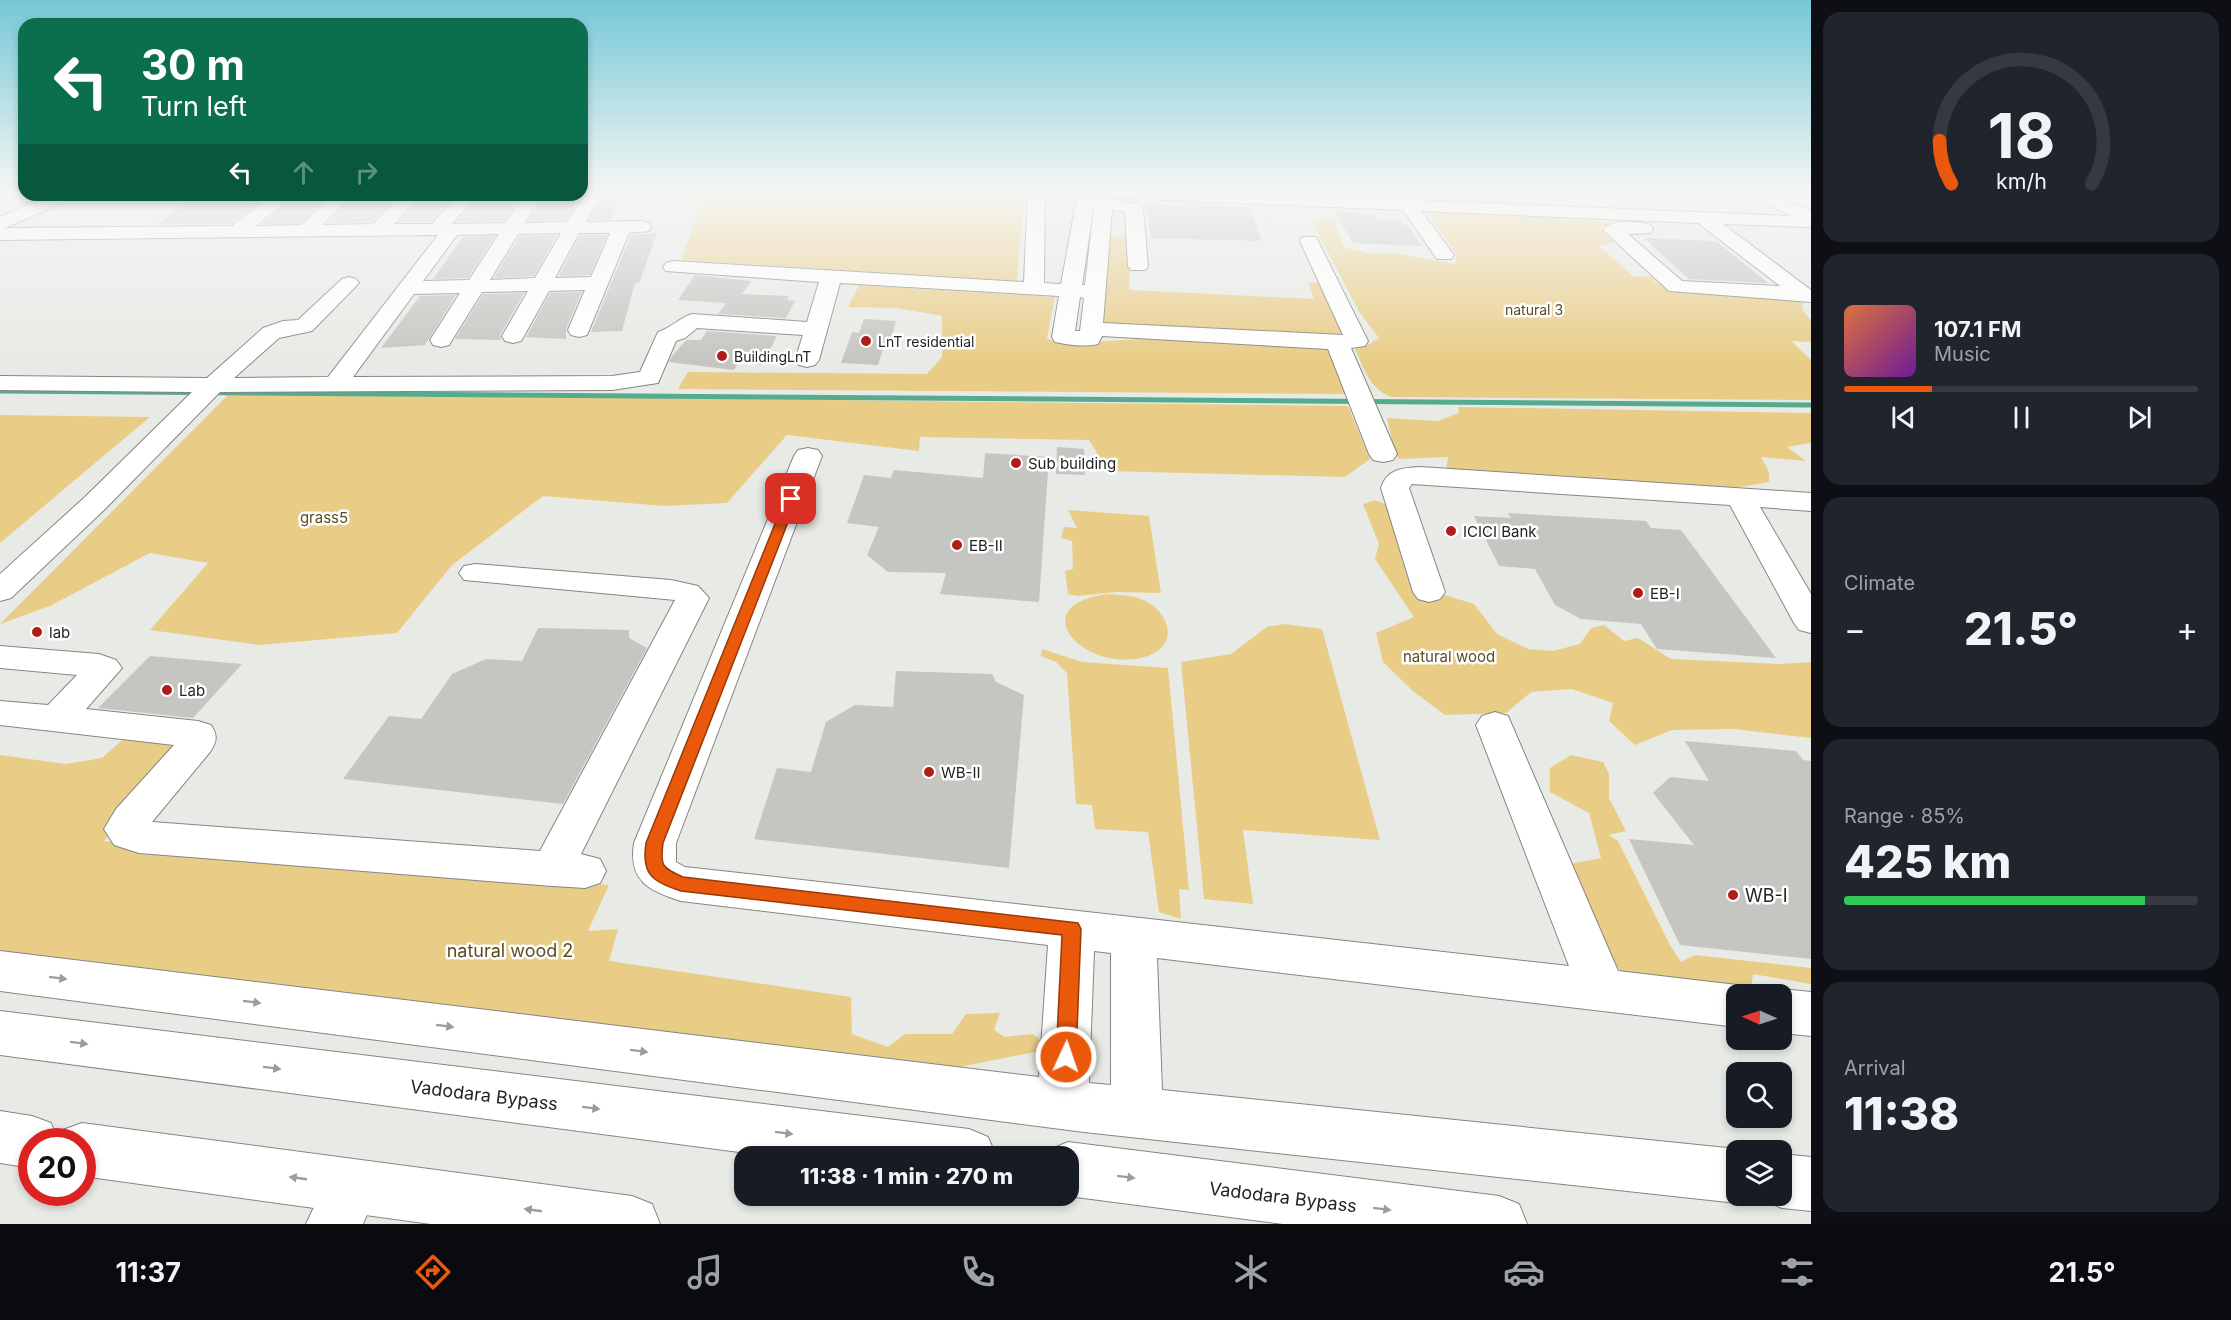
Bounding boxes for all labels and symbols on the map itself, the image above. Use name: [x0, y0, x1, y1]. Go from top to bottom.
park label: natural 3: [1505, 301, 1563, 318]
place label: LnT residential: [878, 333, 974, 350]
marker: LnT residential: [859, 334, 873, 348]
place label: BuildingLnT: [734, 348, 811, 365]
marker: BuildingLnT: [715, 349, 729, 363]
place label: Sub building: [1028, 454, 1116, 473]
marker: Sub building: [1009, 456, 1023, 470]
pin: [765, 473, 816, 524]
park label: grass5: [300, 508, 348, 527]
place label: ICICI Bank: [1463, 522, 1537, 541]
marker: ICICI Bank: [1444, 524, 1458, 538]
place label: EB-II: [969, 536, 1003, 555]
marker: EB-II: [950, 538, 964, 552]
place label: EB-I: [1650, 584, 1680, 603]
marker: EB-I: [1631, 586, 1645, 600]
place label: lab: [49, 623, 70, 642]
marker: lab: [30, 625, 44, 639]
park label: natural wood: [1403, 647, 1495, 666]
place label: Lab: [179, 681, 205, 700]
marker: Lab: [160, 683, 174, 697]
place label: WB-II: [941, 763, 981, 782]
marker: WB-II: [922, 765, 936, 779]
place label: WB-I: [1745, 885, 1788, 906]
marker: WB-I: [1726, 888, 1740, 902]
park label: natural wood 2: [447, 940, 573, 961]
one-way arrow: [49, 973, 68, 983]
north arrow: [1726, 984, 1792, 1050]
one-way arrow: [242, 998, 261, 1007]
one-way arrow: [436, 1022, 455, 1031]
position arrow: [1034, 1025, 1098, 1089]
one-way arrow: [69, 1039, 88, 1048]
one-way arrow: [629, 1046, 648, 1055]
one-way arrow: [263, 1063, 282, 1073]
street label: Vadodara Bypass: [409, 1076, 559, 1114]
one-way arrow: [581, 1104, 600, 1113]
speed limit sign: 20: [18, 1128, 96, 1206]
one-way arrow: [775, 1128, 794, 1138]
one-way arrow: [1117, 1172, 1136, 1181]
one-way arrow: [288, 1174, 307, 1183]
street label: Vadodara Bypass: [1208, 1178, 1358, 1216]
one-way arrow: [1373, 1204, 1392, 1214]
one-way arrow: [523, 1206, 542, 1215]

